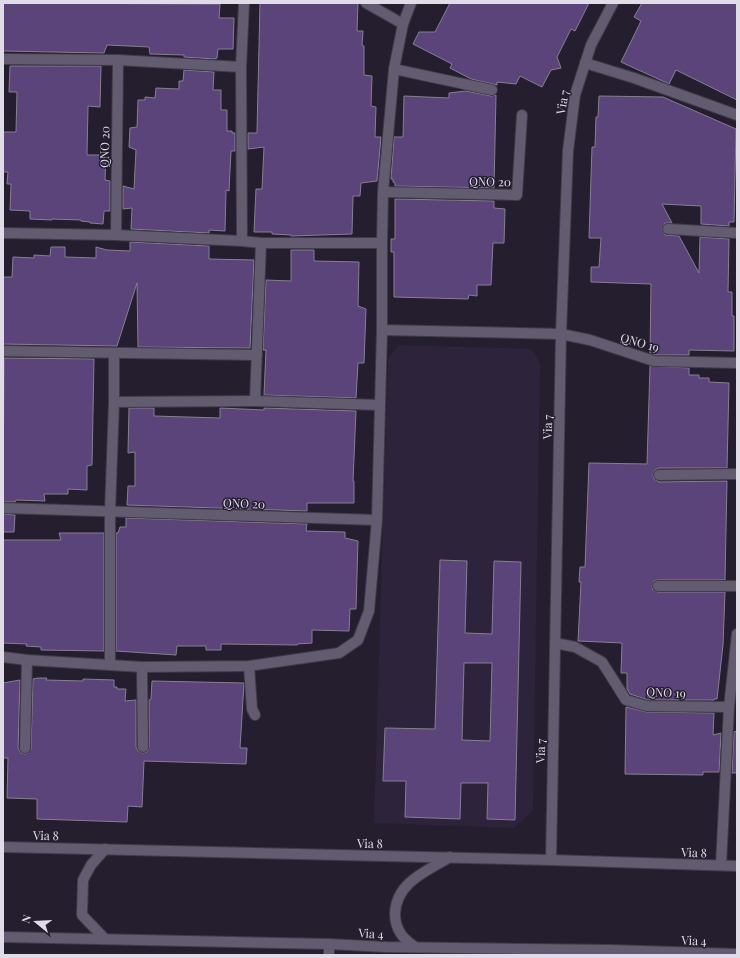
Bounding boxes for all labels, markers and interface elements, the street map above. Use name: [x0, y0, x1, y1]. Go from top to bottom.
street label: Via 7: [552, 88, 572, 116]
street label: QNO 20: [96, 126, 112, 168]
street label: QNO 20: [469, 173, 511, 189]
street label: QNO 19: [619, 329, 661, 355]
street label: Via 7: [539, 415, 555, 440]
street label: QNO 20: [223, 494, 265, 512]
street label: QNO 19: [646, 683, 686, 701]
street label: Via 7: [532, 739, 548, 764]
street label: Via 8: [32, 827, 59, 843]
street label: Via 8: [356, 835, 383, 851]
street label: Via 8: [680, 844, 707, 860]
north arrow: [16, 902, 56, 942]
text: N: [18, 913, 34, 925]
street label: Via 4: [357, 924, 384, 942]
street label: Via 4: [680, 932, 707, 948]

